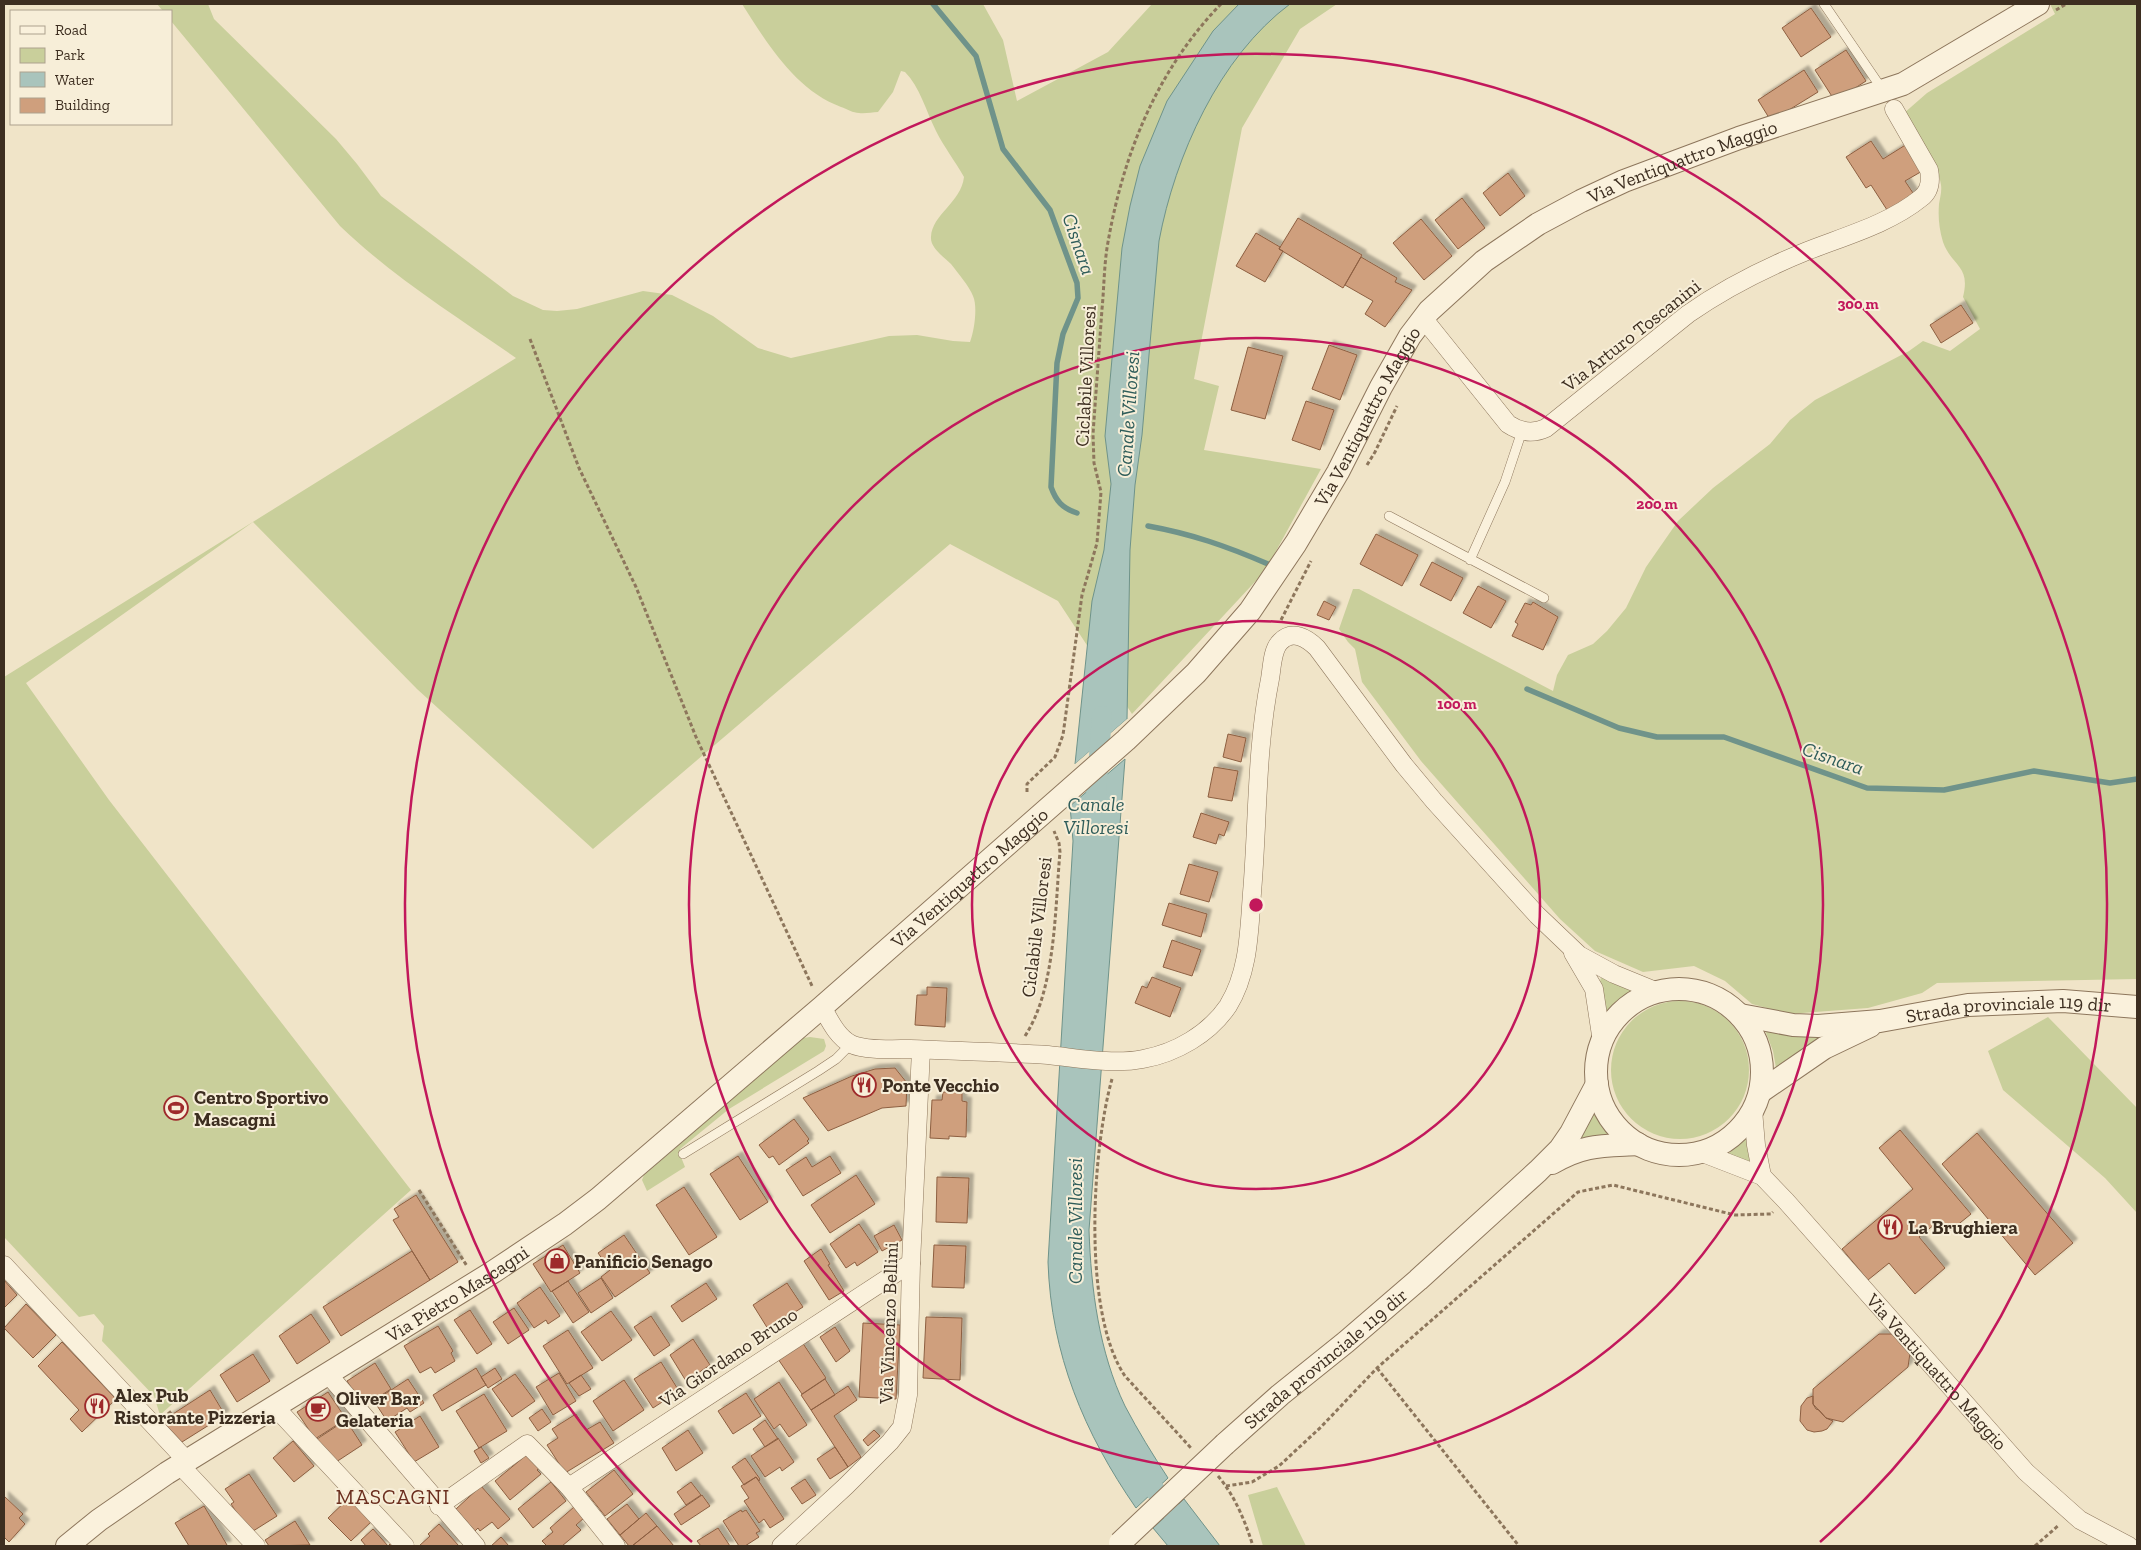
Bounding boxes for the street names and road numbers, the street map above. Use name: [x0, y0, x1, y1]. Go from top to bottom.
street label: Via Ventiquattro Maggio: [1583, 115, 1780, 209]
street label: Via Arturo Toscanini: [1557, 274, 1705, 397]
street label: Ciclabile Villoresi: [1070, 305, 1101, 447]
street label: Via Ventiquattro Maggio: [1309, 322, 1425, 512]
street label: Via Ventiquattro Maggio: [886, 803, 1053, 954]
street label: Ciclabile Villoresi: [1016, 855, 1057, 999]
street label: Strada provinciale 119 dir: [1904, 990, 2112, 1028]
street label: Via Pietro Mascagni: [381, 1241, 533, 1348]
street label: Via Vincenzo Bellini: [874, 1242, 903, 1405]
street label: Strada provinciale 119 dir: [1239, 1283, 1412, 1434]
street label: Via Ventiquattro Maggio: [1861, 1288, 2012, 1455]
street label: Via Giordano Bruno: [654, 1302, 802, 1413]

